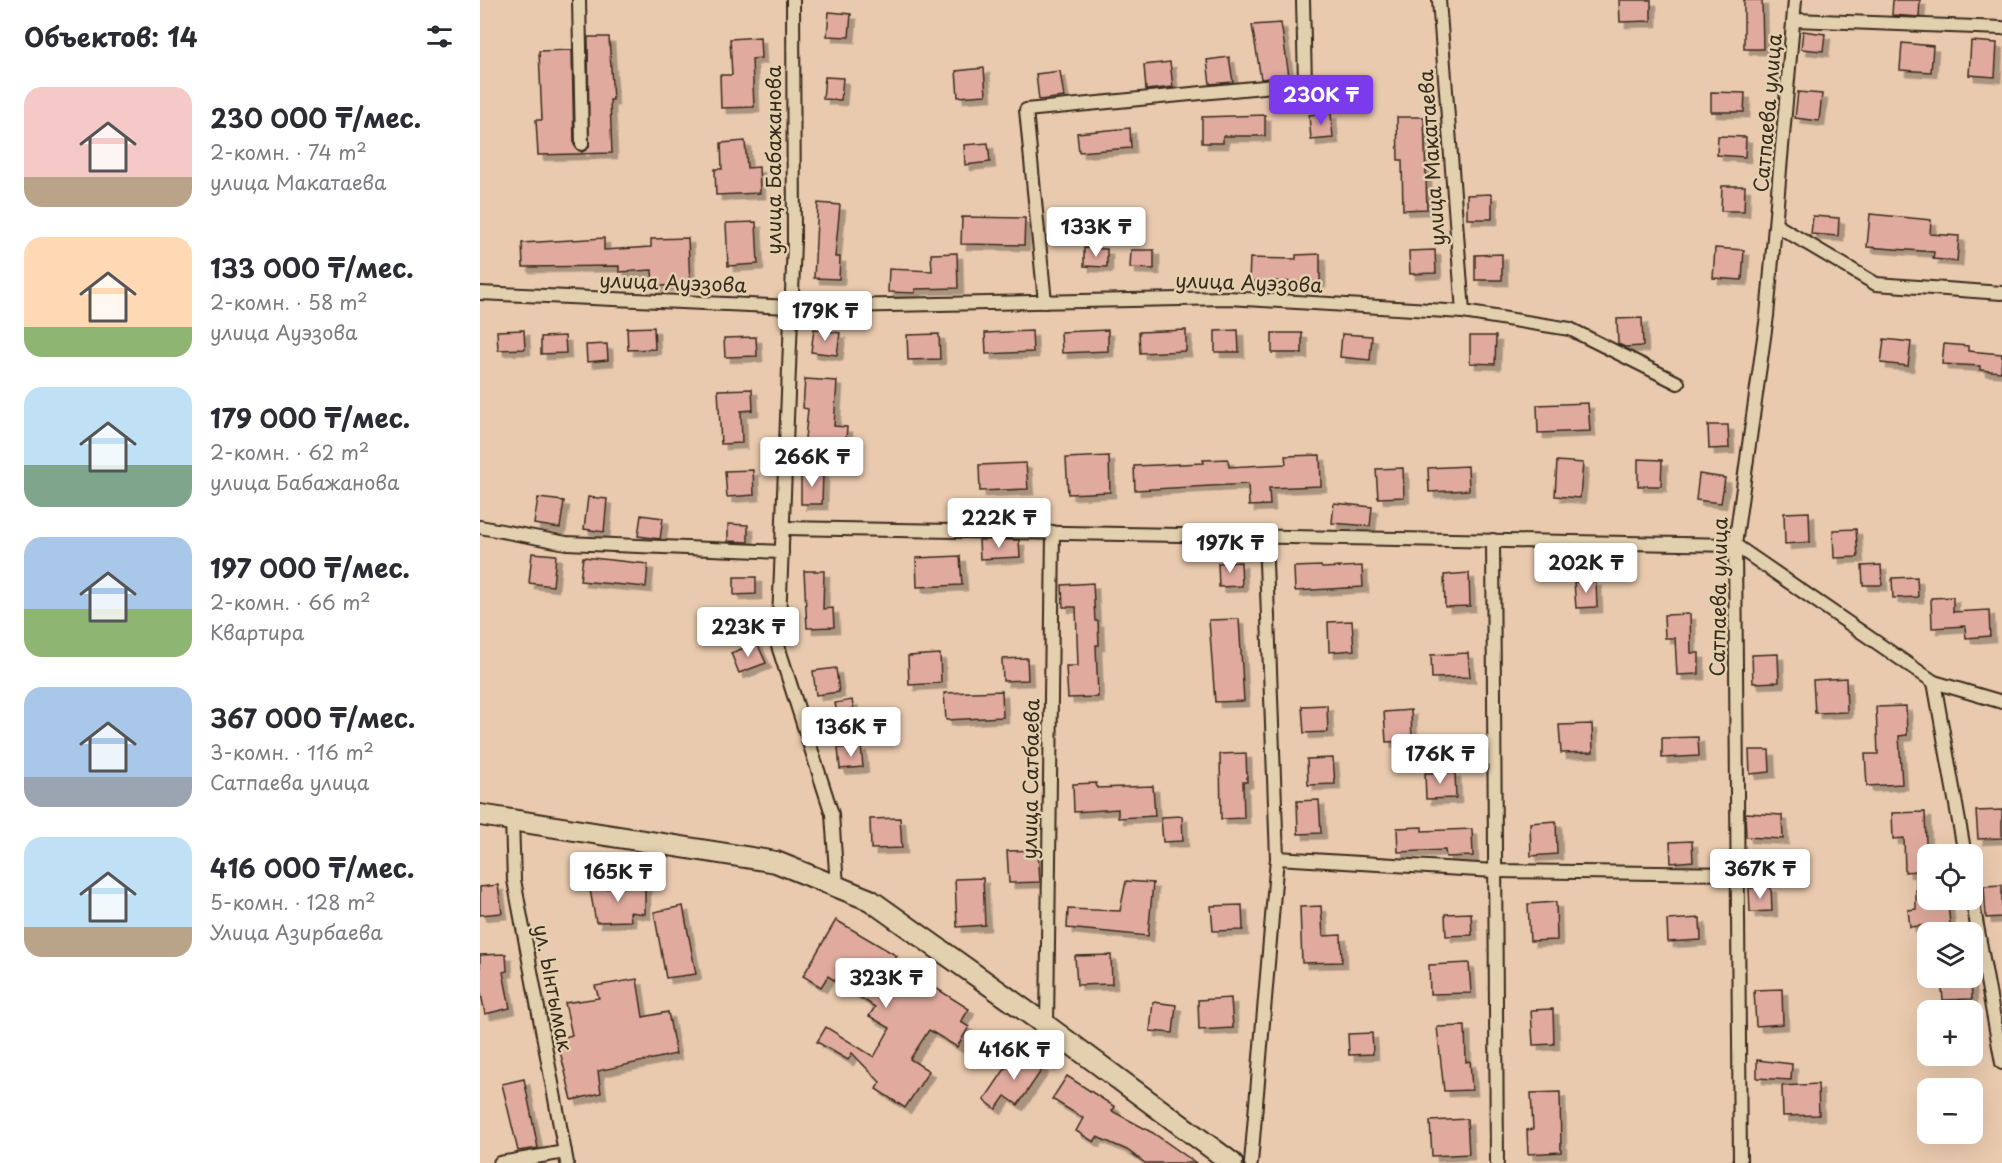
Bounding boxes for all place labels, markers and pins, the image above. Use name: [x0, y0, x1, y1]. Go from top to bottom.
pin: 230K ₸: [1272, 75, 1370, 126]
pin: 133K ₸: [1047, 207, 1145, 258]
pin: 179K ₸: [776, 291, 874, 342]
pin: 266K ₸: [763, 437, 861, 488]
pin: 222K ₸: [950, 498, 1048, 549]
pin: 197K ₸: [1181, 523, 1279, 574]
pin: 202K ₸: [1537, 543, 1635, 594]
pin: 223K ₸: [699, 607, 797, 658]
pin: 136K ₸: [802, 707, 900, 758]
pin: 176K ₸: [1391, 734, 1489, 785]
pin: 367K ₸: [1711, 849, 1809, 900]
pin: 165K ₸: [569, 852, 667, 903]
pin: 323K ₸: [837, 958, 935, 1009]
pin: 416K ₸: [965, 1030, 1063, 1081]

